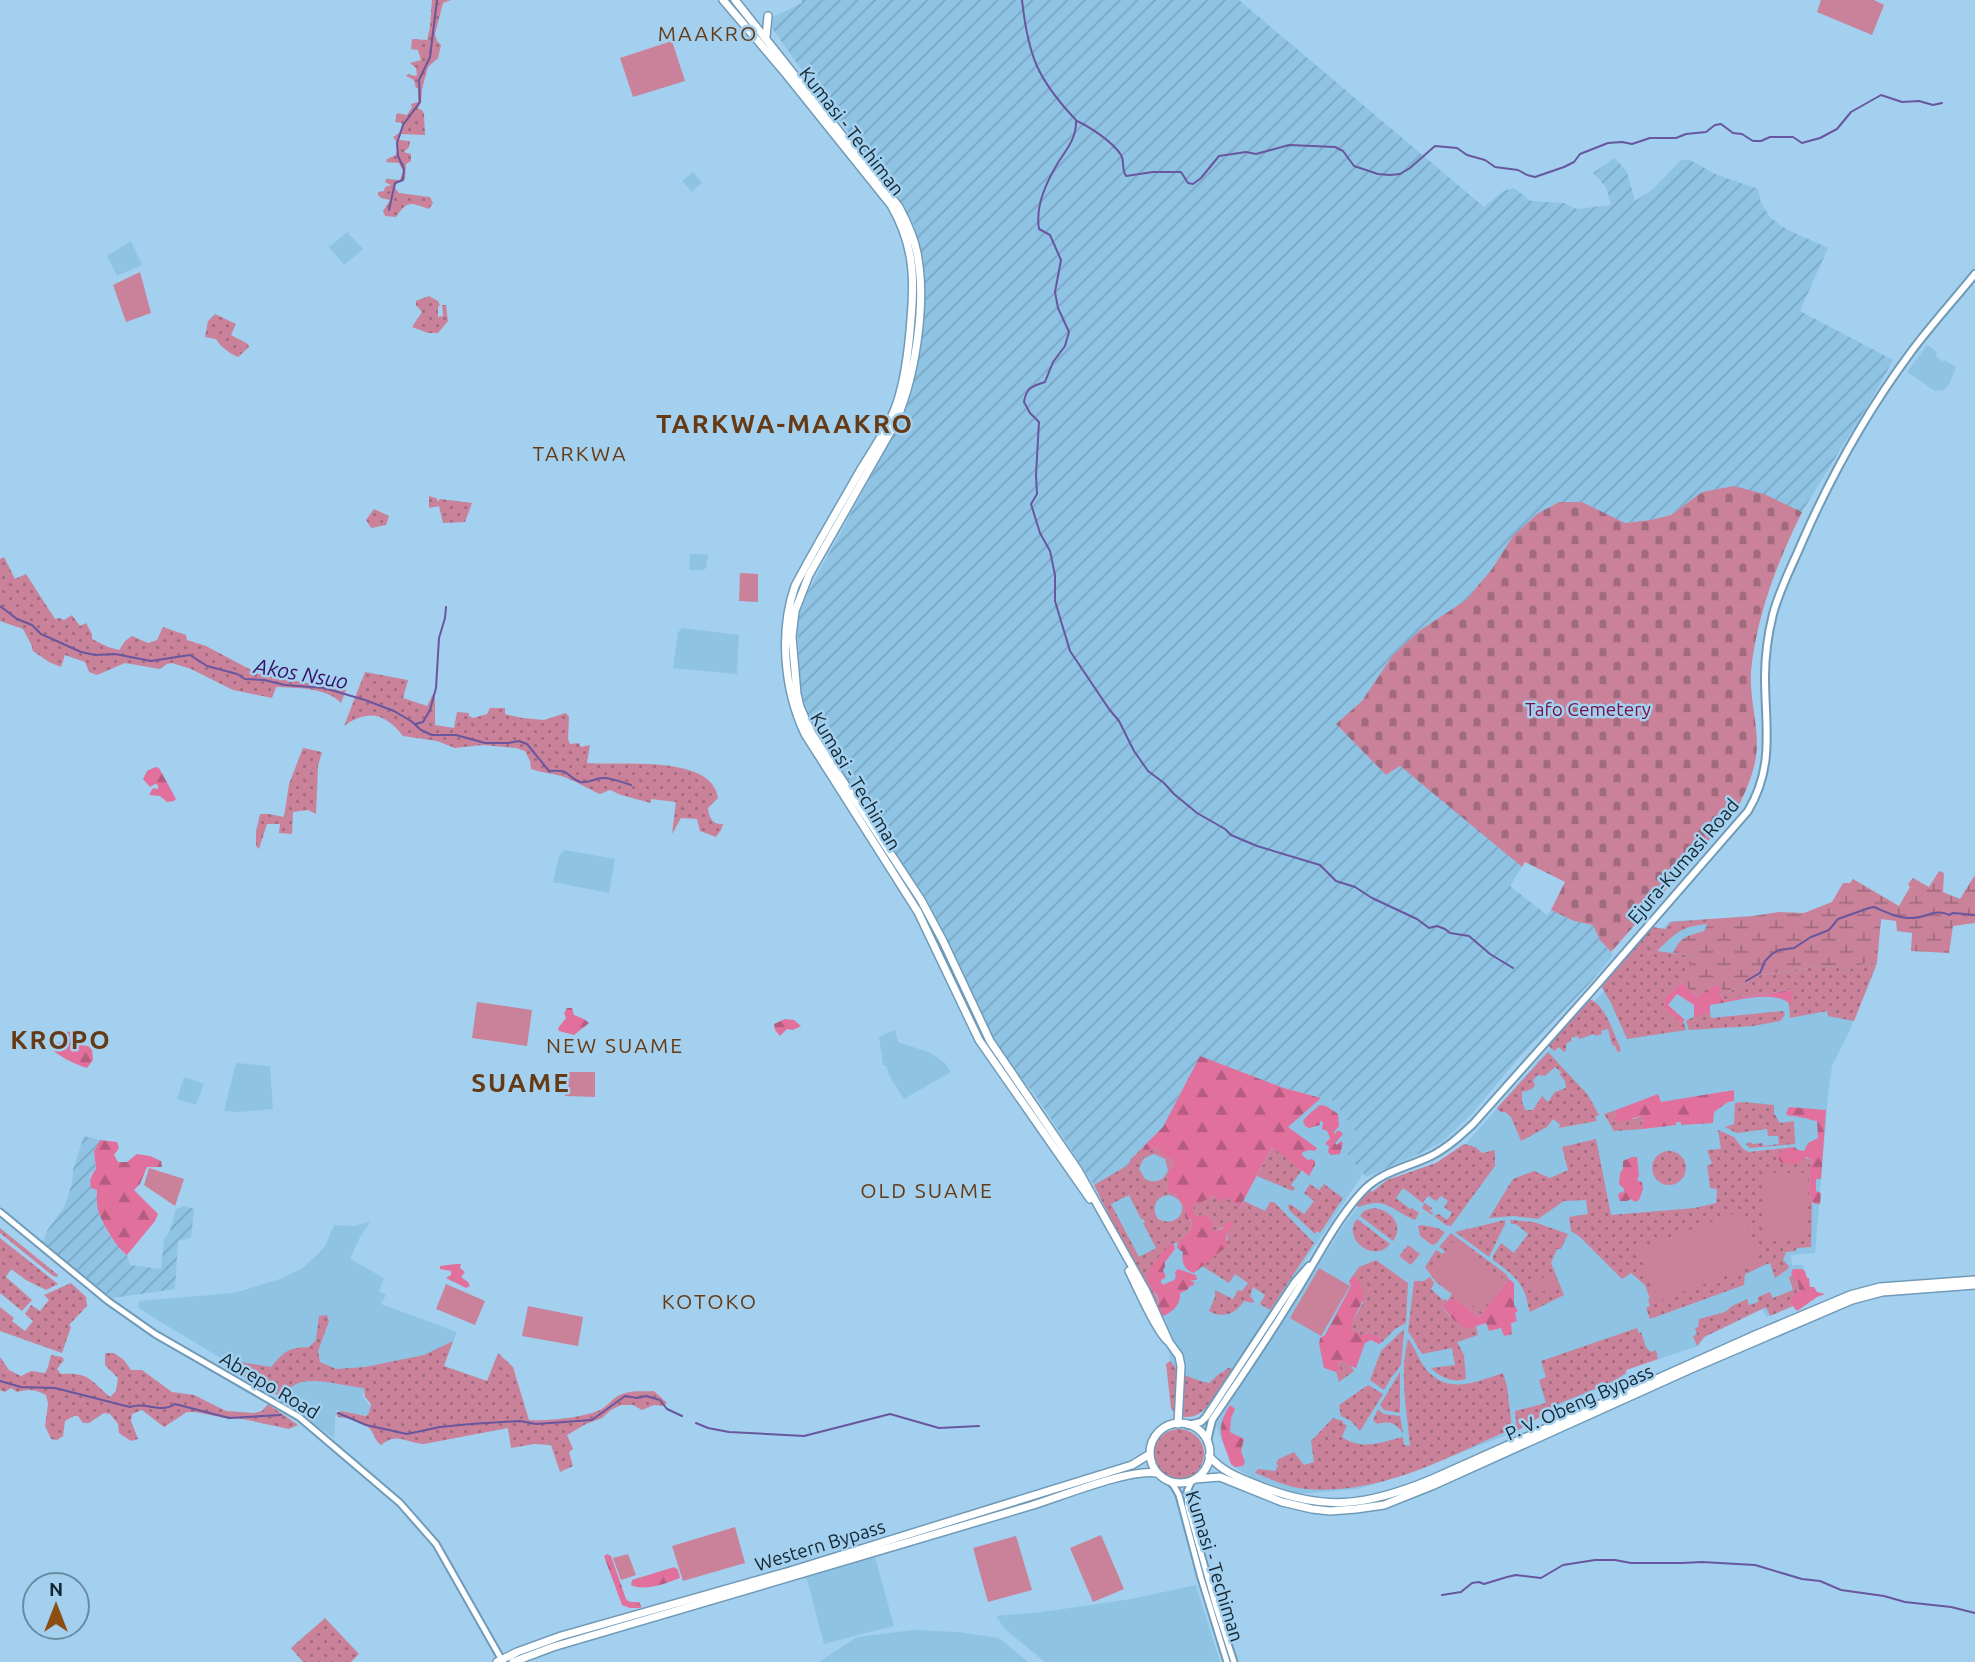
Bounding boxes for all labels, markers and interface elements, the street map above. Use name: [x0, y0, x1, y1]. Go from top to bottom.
district label: MAAKRO: [658, 21, 758, 45]
street label: Kumasi - Techiman: [795, 62, 909, 200]
district label: TARKWA-MAAKRO: [656, 409, 914, 438]
district label: TARKWA: [532, 441, 628, 465]
water label: Akos Nsuo: [251, 653, 350, 693]
park label: Tafo Cemetery: [1525, 698, 1651, 720]
street label: Kumasi - Techiman: [806, 708, 906, 854]
street label: Ejura-Kumasi Road: [1623, 794, 1743, 928]
district label: KROPO: [10, 1025, 112, 1054]
district label: NEW SUAME: [546, 1033, 684, 1057]
district label: SUAME: [471, 1068, 571, 1097]
district label: OLD SUAME: [860, 1178, 994, 1202]
district label: KOTOKO: [662, 1289, 758, 1313]
street label: Abrepo Road: [217, 1347, 323, 1423]
street label: P. V. Obeng Bypass: [1502, 1359, 1656, 1445]
street label: Kumasi - Techiman: [1182, 1488, 1248, 1644]
street label: Western Bypass: [752, 1515, 888, 1575]
north arrow: [21, 1571, 91, 1641]
text: N: [49, 1578, 63, 1600]

